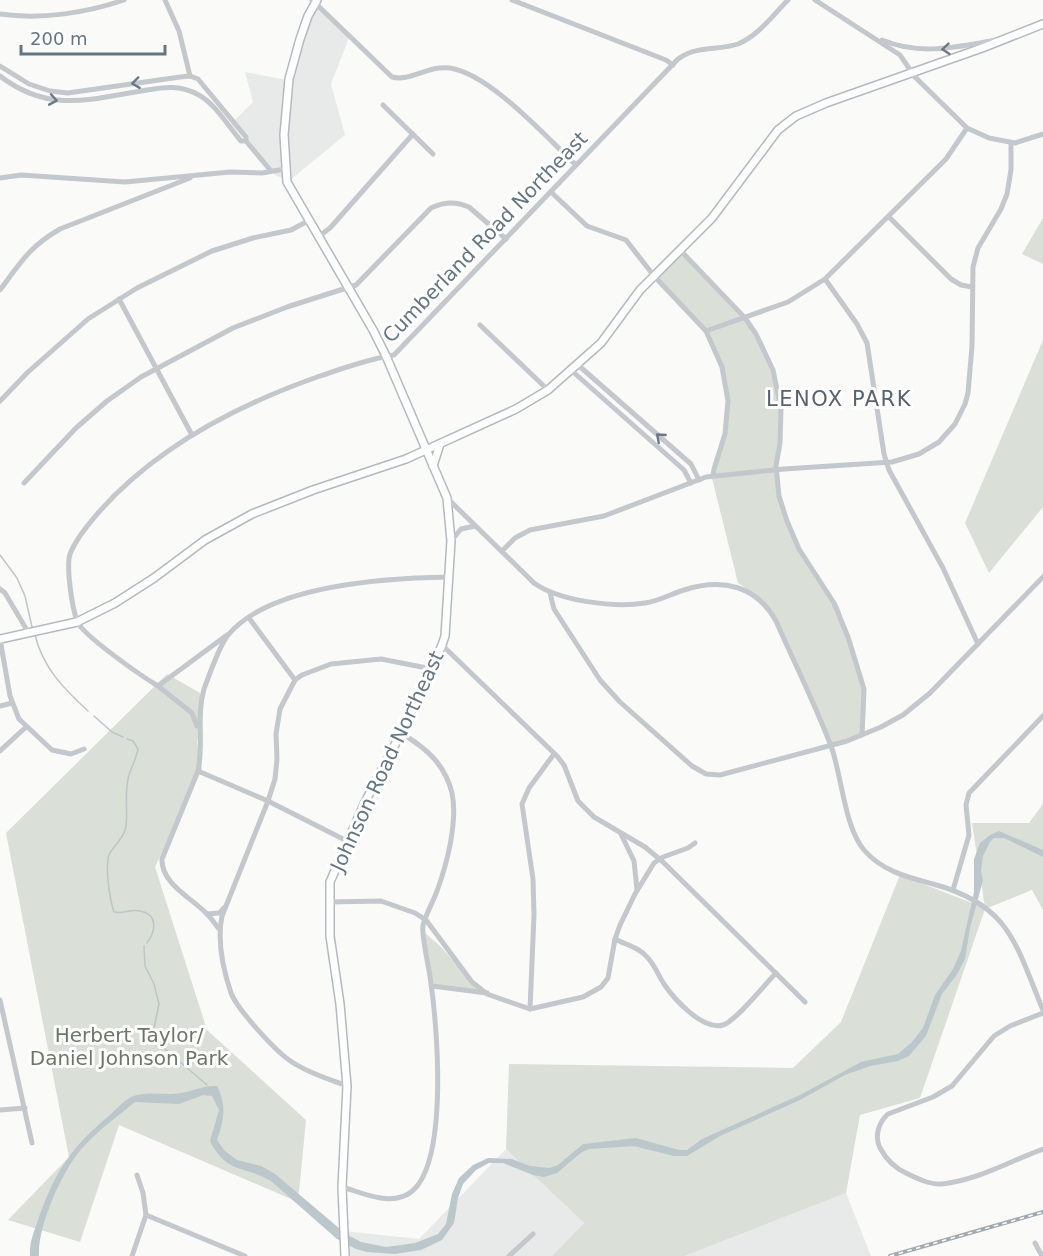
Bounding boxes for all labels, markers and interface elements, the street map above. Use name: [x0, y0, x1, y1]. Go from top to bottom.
scale bar: [21, 18, 165, 56]
text: 200 m: [30, 28, 88, 49]
one-way arrow: [942, 42, 951, 55]
one-way arrow: [132, 76, 141, 89]
one-way arrow: [48, 93, 57, 105]
street label: Cumberland Road Northeast: [378, 126, 592, 348]
district label: LENOX PARK: [766, 387, 912, 411]
one-way arrow: [656, 433, 667, 444]
street label: Johnson Road Northeast: [324, 647, 449, 877]
park label: Herbert Taylor/ Daniel Johnson Park: [30, 1023, 229, 1070]

